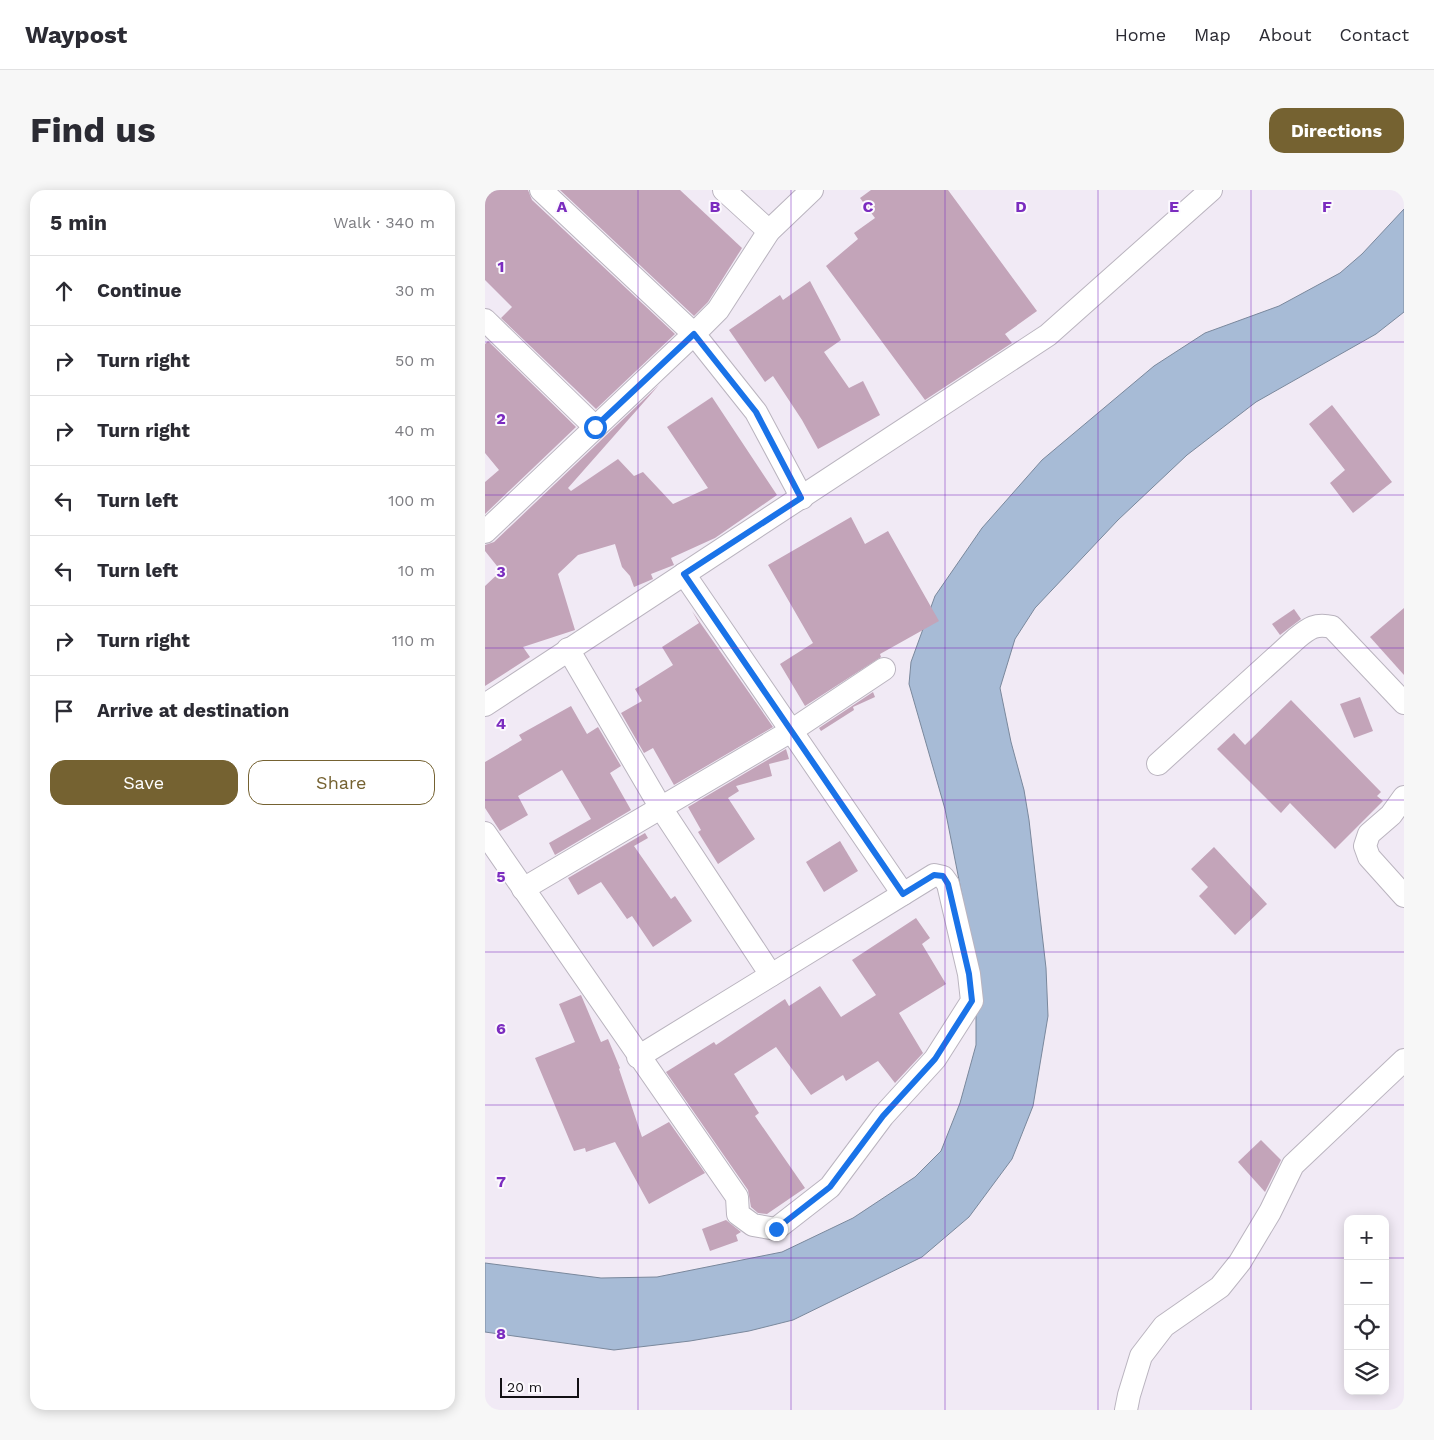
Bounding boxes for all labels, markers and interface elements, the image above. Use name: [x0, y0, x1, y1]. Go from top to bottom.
text: Waypost: [25, 21, 127, 49]
text: Home: [1115, 24, 1166, 45]
text: Map: [1194, 24, 1231, 45]
text: About: [1259, 24, 1311, 45]
text: Contact: [1339, 24, 1409, 45]
button: Directions: [1269, 108, 1404, 153]
text: Find us: [30, 109, 156, 151]
text: A: [557, 197, 568, 216]
text: B: [710, 197, 721, 216]
text: C: [863, 197, 874, 216]
text: D: [1015, 197, 1027, 216]
text: E: [1169, 197, 1179, 216]
text: F: [1322, 197, 1332, 216]
text: 5 min: [50, 210, 107, 235]
text: Walk · 340 m: [333, 213, 435, 232]
text: 1: [498, 257, 504, 276]
icon: ahead: [50, 277, 78, 305]
text: Continue: [97, 279, 181, 302]
text: 30 m: [395, 281, 435, 300]
icon: right: [50, 347, 78, 375]
text: Turn right: [97, 349, 190, 372]
text: 50 m: [395, 351, 435, 370]
text: 2: [496, 409, 506, 428]
route start: [584, 416, 607, 439]
icon: right: [50, 417, 78, 445]
text: Turn right: [97, 419, 190, 442]
text: 40 m: [395, 421, 435, 440]
icon: left: [50, 487, 78, 515]
text: Turn left: [97, 489, 178, 512]
text: 100 m: [388, 491, 435, 510]
icon: left: [50, 557, 78, 585]
text: Turn left: [97, 559, 178, 582]
text: 10 m: [398, 561, 435, 580]
text: 3: [496, 562, 506, 581]
icon: right: [50, 627, 78, 655]
text: Turn right: [97, 629, 190, 652]
text: 110 m: [392, 631, 435, 650]
icon: arrive: [50, 697, 78, 725]
text: Arrive at destination: [97, 699, 289, 722]
text: 4: [496, 714, 506, 733]
button: Save: [50, 760, 238, 805]
button: Share: [248, 760, 435, 805]
text: 5: [496, 867, 506, 886]
text: 6: [496, 1019, 506, 1038]
text: 7: [496, 1172, 506, 1191]
map controls: [1344, 1215, 1389, 1395]
button: +: [1344, 1215, 1389, 1260]
route end: [765, 1218, 788, 1241]
button: −: [1344, 1260, 1389, 1305]
button: locate: [1344, 1305, 1389, 1350]
text: 8: [496, 1324, 506, 1343]
button: layers: [1344, 1350, 1389, 1395]
scale bar: [500, 1375, 579, 1398]
text: 20 m: [507, 1379, 542, 1395]

